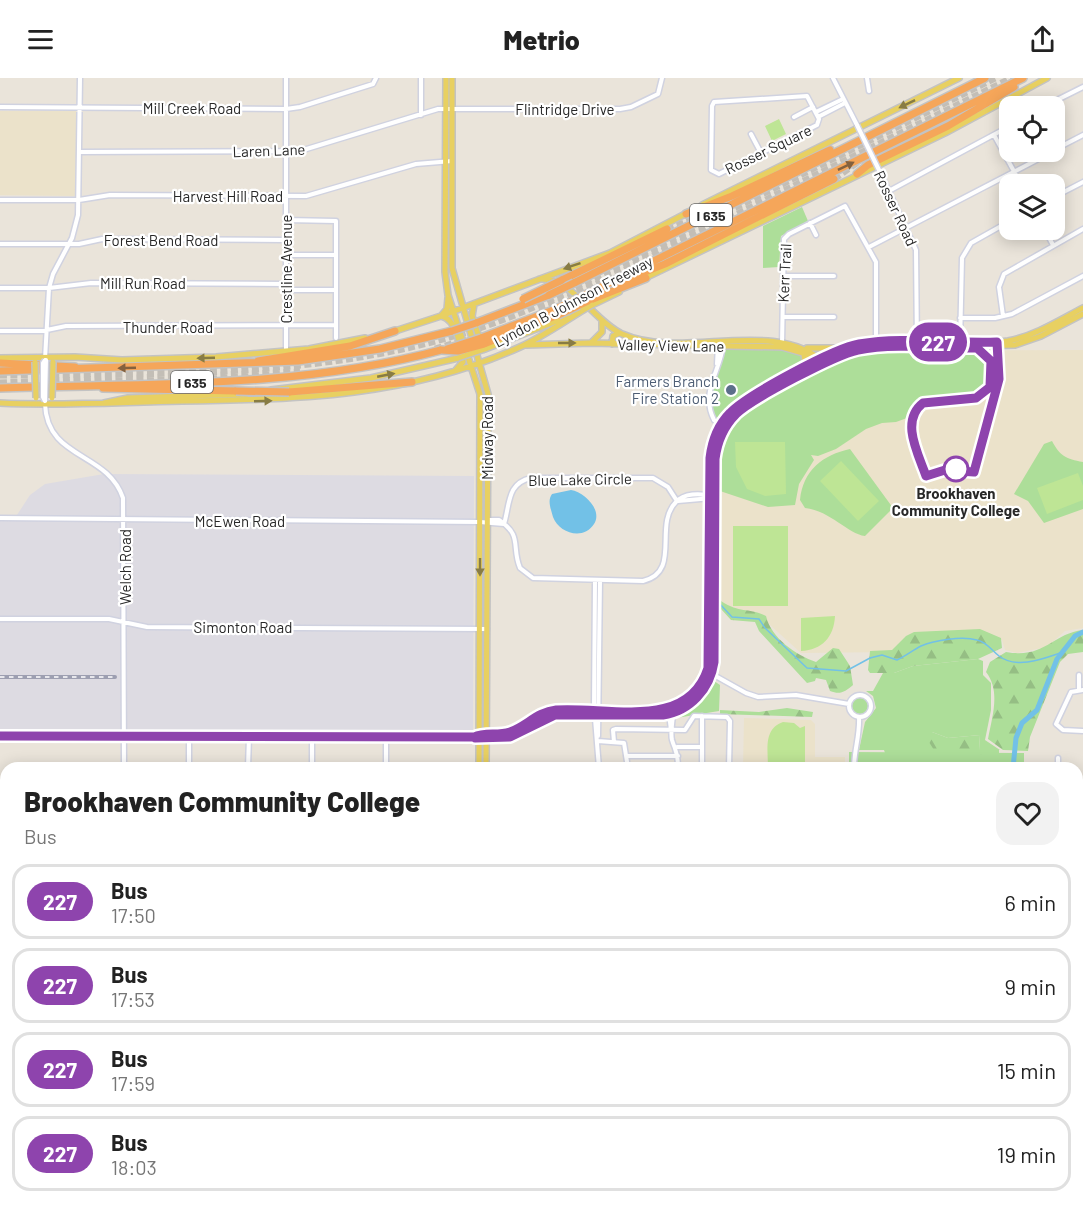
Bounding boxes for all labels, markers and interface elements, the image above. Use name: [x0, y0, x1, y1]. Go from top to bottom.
icon: menu: [24, 23, 57, 56]
text: Metrio: [503, 23, 580, 55]
icon: share: [1026, 23, 1059, 56]
map controls: [999, 96, 1065, 240]
button: locate: [999, 96, 1065, 162]
street label: Mill Creek Road: [143, 99, 241, 117]
one-way arrow: [898, 99, 915, 109]
street label: Flintridge Drive: [515, 100, 615, 118]
street label: Rosser Square: [722, 120, 814, 178]
street label: Laren Lane: [232, 140, 306, 160]
one-way arrow: [837, 161, 855, 171]
street label: Rosser Road: [871, 167, 921, 249]
button: layers: [999, 174, 1065, 240]
street label: Harvest Hill Road: [173, 187, 283, 205]
road number: I 635: [690, 204, 732, 226]
street label: Crestline Avenue: [277, 215, 295, 323]
street label: Forest Bend Road: [104, 231, 218, 249]
street label: Kerr Trail: [773, 243, 795, 303]
street label: Lyndon B Johnson Freeway: [491, 251, 656, 351]
one-way arrow: [563, 261, 581, 271]
street label: Mill Run Road: [100, 274, 186, 292]
street label: Thunder Road: [123, 318, 213, 336]
line badge: 227: [904, 322, 972, 362]
text: 227: [921, 330, 955, 355]
street label: Valley View Lane: [617, 335, 725, 355]
one-way arrow: [558, 338, 577, 348]
one-way arrow: [197, 353, 216, 362]
one-way arrow: [117, 364, 136, 373]
one-way arrow: [377, 370, 396, 379]
road number: I 635: [171, 371, 213, 393]
place label: Farmers Branch Fire Station 2: [616, 372, 719, 407]
marker: Farmers Branch Fire Station 2: [724, 383, 738, 397]
one-way arrow: [253, 396, 272, 405]
street label: Midway Road: [478, 396, 496, 480]
marker: Brookhaven Community College: [943, 456, 969, 482]
street label: Blue Lake Circle: [528, 469, 632, 489]
place label: Brookhaven Community College: [892, 484, 1020, 519]
street label: McEwen Road: [195, 512, 285, 530]
street label: Welch Road: [116, 529, 134, 605]
one-way arrow: [475, 558, 485, 577]
street label: Simonton Road: [194, 618, 292, 636]
button: heart: [996, 782, 1059, 845]
text: Brookhaven Community College: [24, 784, 420, 818]
text: Bus: [24, 824, 57, 848]
text: Bus: [111, 877, 148, 903]
text: 227: [43, 889, 77, 914]
text: 6 min: [1005, 889, 1056, 915]
text: 17:50: [111, 903, 156, 927]
text: Bus: [111, 961, 148, 987]
text: 227: [43, 973, 77, 998]
text: 9 min: [1004, 973, 1056, 999]
text: 17:53: [111, 987, 155, 1011]
text: Bus: [111, 1045, 148, 1071]
text: 227: [43, 1057, 77, 1082]
text: 15 min: [997, 1057, 1056, 1083]
text: 17:59: [111, 1071, 155, 1095]
text: Bus: [111, 1129, 148, 1155]
text: 227: [43, 1141, 77, 1166]
text: 19 min: [997, 1141, 1056, 1167]
text: 18:03: [111, 1155, 157, 1179]

